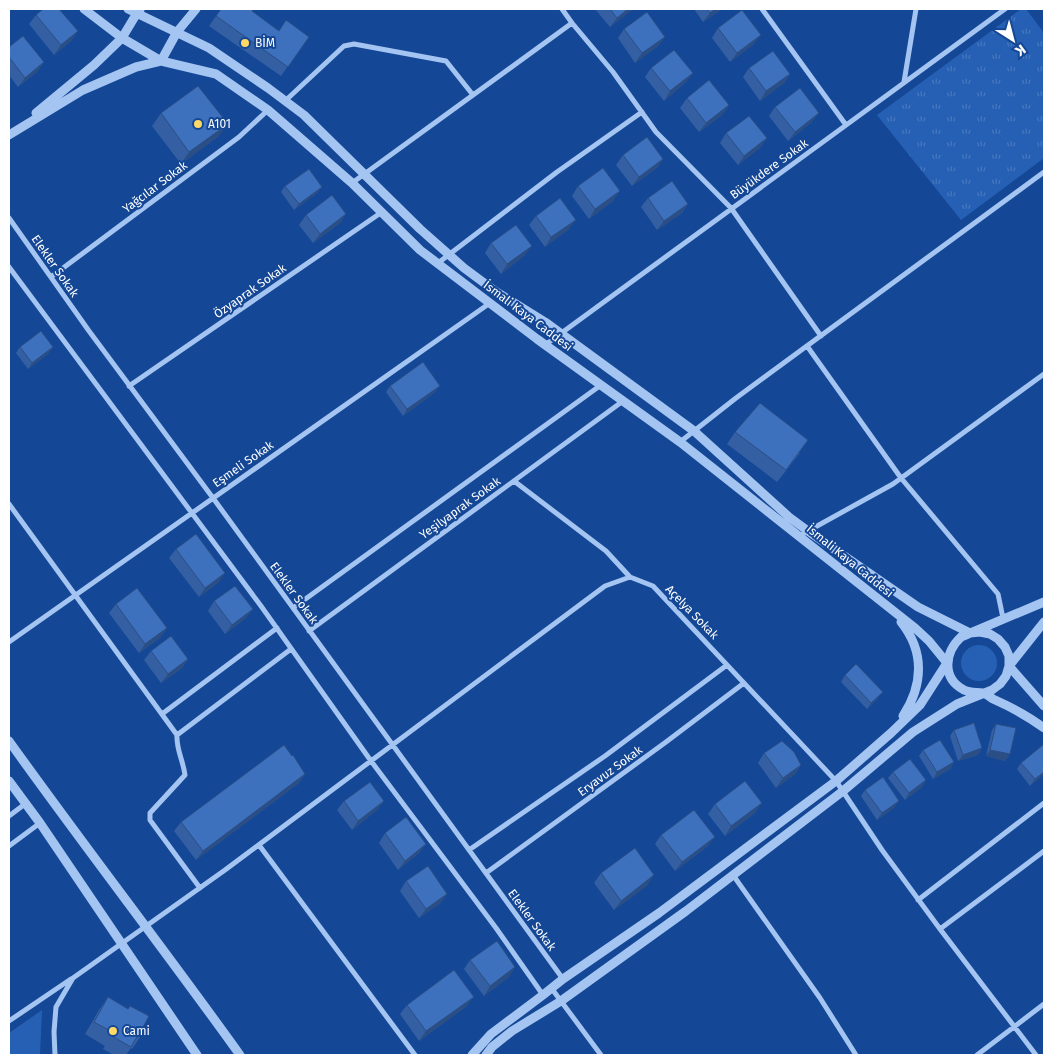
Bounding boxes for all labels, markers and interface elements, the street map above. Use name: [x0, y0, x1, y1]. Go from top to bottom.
north arrow: [988, 15, 1038, 65]
place label: BİM: [255, 35, 275, 50]
marker: BİM: [239, 37, 251, 49]
text: K: [1011, 41, 1029, 60]
place label: A101: [208, 117, 231, 131]
marker: A101: [192, 118, 204, 130]
street label: Büyükdere Sokak: [727, 135, 811, 202]
street label: Yağcılar Sokak: [120, 158, 191, 216]
street label: Elekler Sokak: [28, 232, 82, 300]
street label: Özyaprak Sokak: [210, 259, 290, 321]
street label: İsmali Kaya Caddesi: [481, 277, 576, 354]
street label: Eşmeli Sokak: [210, 437, 277, 490]
street label: Yeşilyaprak Sokak: [417, 473, 504, 542]
street label: İsmali Kaya Caddesi: [804, 521, 897, 600]
street label: Elekler Sokak: [267, 560, 321, 627]
street label: Açelya Sokak: [663, 582, 722, 643]
street label: Eryavuz Sokak: [575, 742, 646, 799]
street label: Elekler Sokak: [505, 887, 559, 954]
place label: Cami: [123, 1024, 150, 1038]
marker: Cami: [107, 1025, 119, 1037]

